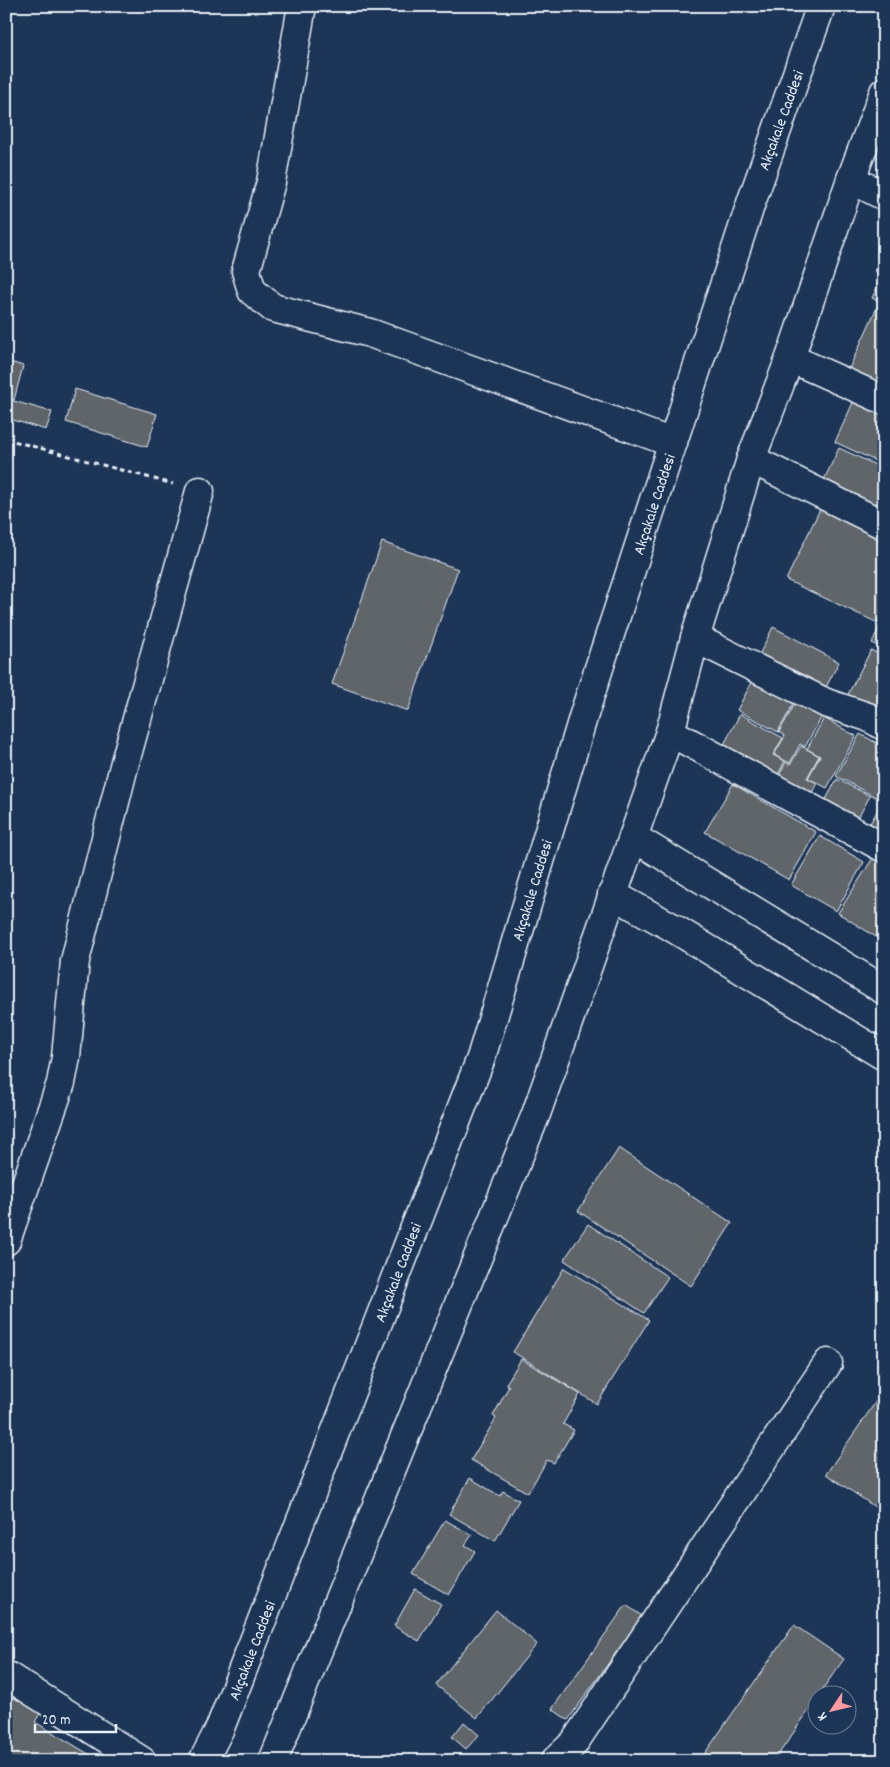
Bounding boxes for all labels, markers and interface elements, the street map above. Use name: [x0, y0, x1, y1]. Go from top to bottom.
street label: Akçakale Caddesi: [754, 68, 811, 174]
street label: Akçakale Caddesi: [628, 451, 683, 558]
street label: Akçakale Caddesi: [507, 837, 560, 944]
street label: Akçakale Caddesi: [370, 1220, 429, 1326]
street label: Akçakale Caddesi: [224, 1598, 283, 1704]
north arrow: [808, 1684, 858, 1734]
scale bar: [35, 1702, 116, 1734]
text: K: [813, 1707, 833, 1725]
text: 20 m: [42, 1710, 70, 1732]

